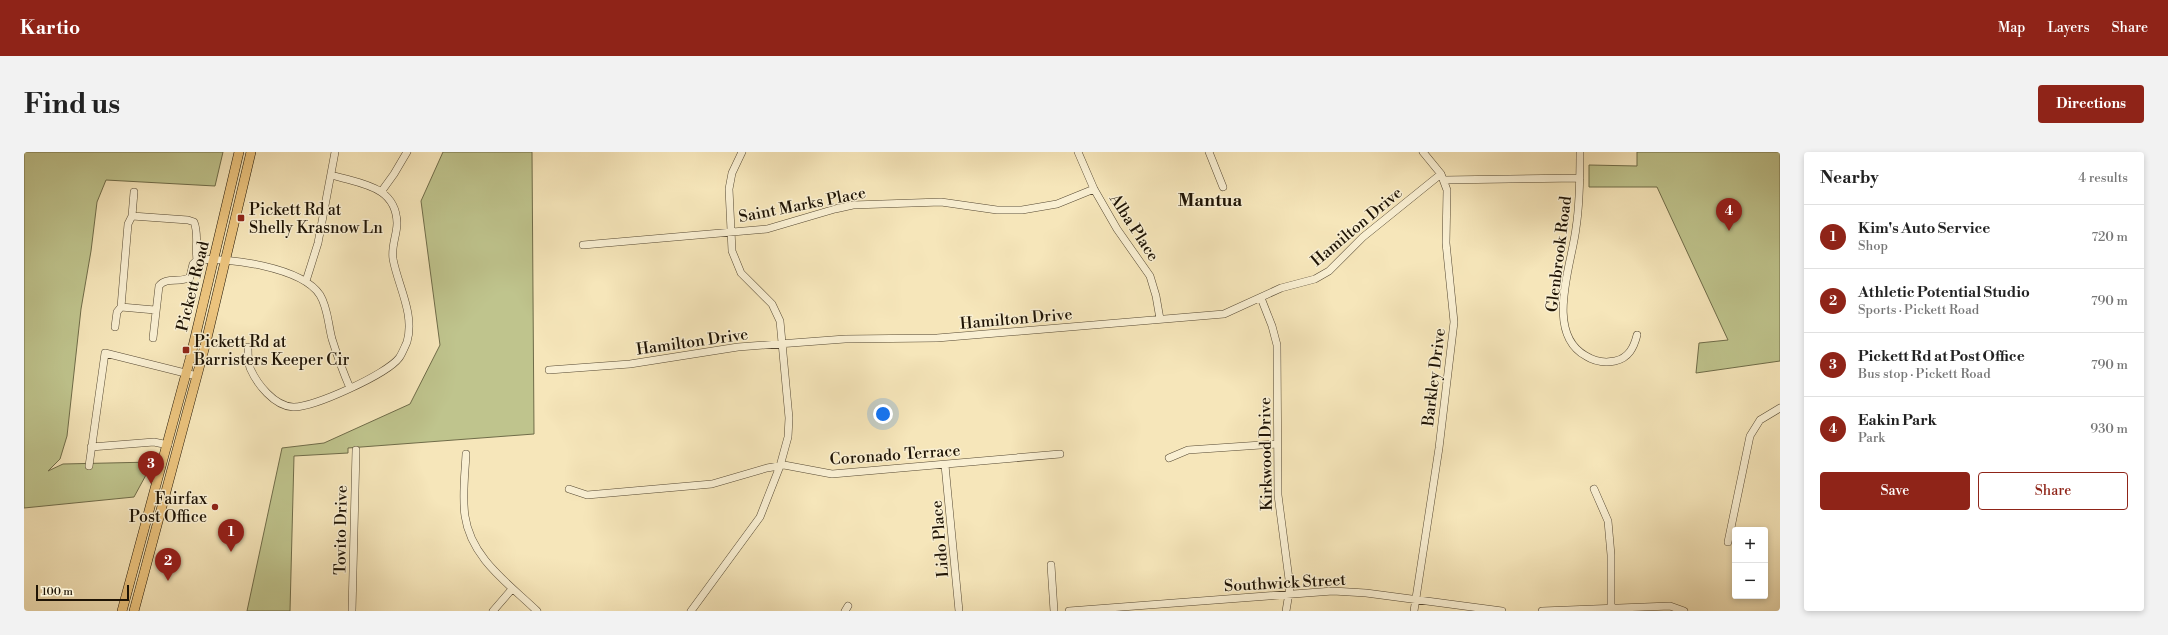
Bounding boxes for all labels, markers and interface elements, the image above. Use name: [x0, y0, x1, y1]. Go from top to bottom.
text: Kartio: [20, 16, 80, 40]
text: Map: [1998, 19, 2025, 37]
text: Layers: [2047, 19, 2090, 37]
text: Share: [2112, 19, 2148, 37]
button: Directions: [2038, 85, 2144, 123]
text: Find us: [24, 87, 120, 122]
text: Nearby: [1820, 167, 1879, 189]
text: 4 results: [2078, 170, 2128, 186]
street label: Saint Marks Place: [737, 183, 868, 227]
street label: Hamilton Drive: [1307, 183, 1406, 271]
street label: Alba Place: [1104, 189, 1163, 265]
district label: Mantua: [1178, 189, 1243, 212]
street label: Glenbrook Road: [1542, 195, 1576, 313]
pin: 4: [1716, 198, 1742, 231]
place label: Pickett Rd at Shelly Krasnow Ln: [249, 200, 383, 238]
marker: Pickett Rd at Shelly Krasnow Ln: [236, 213, 246, 223]
text: Kim's Auto Service: [1858, 219, 1990, 238]
text: 1: [1830, 229, 1836, 245]
text: 720 m: [2092, 229, 2128, 245]
text: Shop: [1858, 238, 1888, 254]
street label: Pickett Road: [172, 239, 214, 333]
text: Athletic Potential Studio: [1858, 283, 2030, 302]
text: 2: [1829, 293, 1837, 309]
text: 790 m: [2091, 293, 2128, 309]
text: Sports · Pickett Road: [1858, 302, 1979, 318]
street label: Hamilton Drive: [959, 304, 1073, 334]
street label: Hamilton Drive: [635, 324, 749, 360]
street label: Barkley Drive: [1418, 327, 1450, 428]
place label: Pickett Rd at Barristers Keeper Cir: [193, 332, 350, 370]
marker: Pickett Rd at Barristers Keeper Cir: [181, 345, 191, 355]
text: Pickett Rd at Post Office: [1858, 347, 2025, 366]
text: 3: [1829, 357, 1837, 373]
text: 790 m: [2091, 357, 2128, 373]
text: Bus stop · Pickett Road: [1858, 366, 1991, 382]
street label: Kirkwood Drive: [1255, 397, 1277, 511]
your location: [873, 404, 893, 424]
text: Eakin Park: [1858, 411, 1937, 430]
text: 4: [1829, 421, 1837, 437]
text: 930 m: [2090, 421, 2128, 437]
text: Park: [1858, 430, 1885, 446]
street label: Coronado Terrace: [829, 440, 961, 470]
pin: 3: [138, 451, 164, 484]
button: Save: [1820, 472, 1970, 510]
button: Share: [1978, 472, 2128, 510]
street label: Tovito Drive: [330, 485, 352, 575]
place label: Fairfax Post Office: [129, 489, 208, 527]
street label: Lido Place: [927, 500, 953, 578]
marker: Fairfax Post Office: [210, 502, 220, 512]
pin: 1: [218, 519, 244, 552]
map controls: [1732, 527, 1768, 599]
button: +: [1732, 527, 1768, 563]
pin: 2: [155, 548, 181, 581]
button: −: [1732, 563, 1768, 599]
street label: Southwick Street: [1224, 570, 1347, 596]
scale bar: [36, 583, 129, 602]
text: 100 m: [42, 585, 73, 599]

